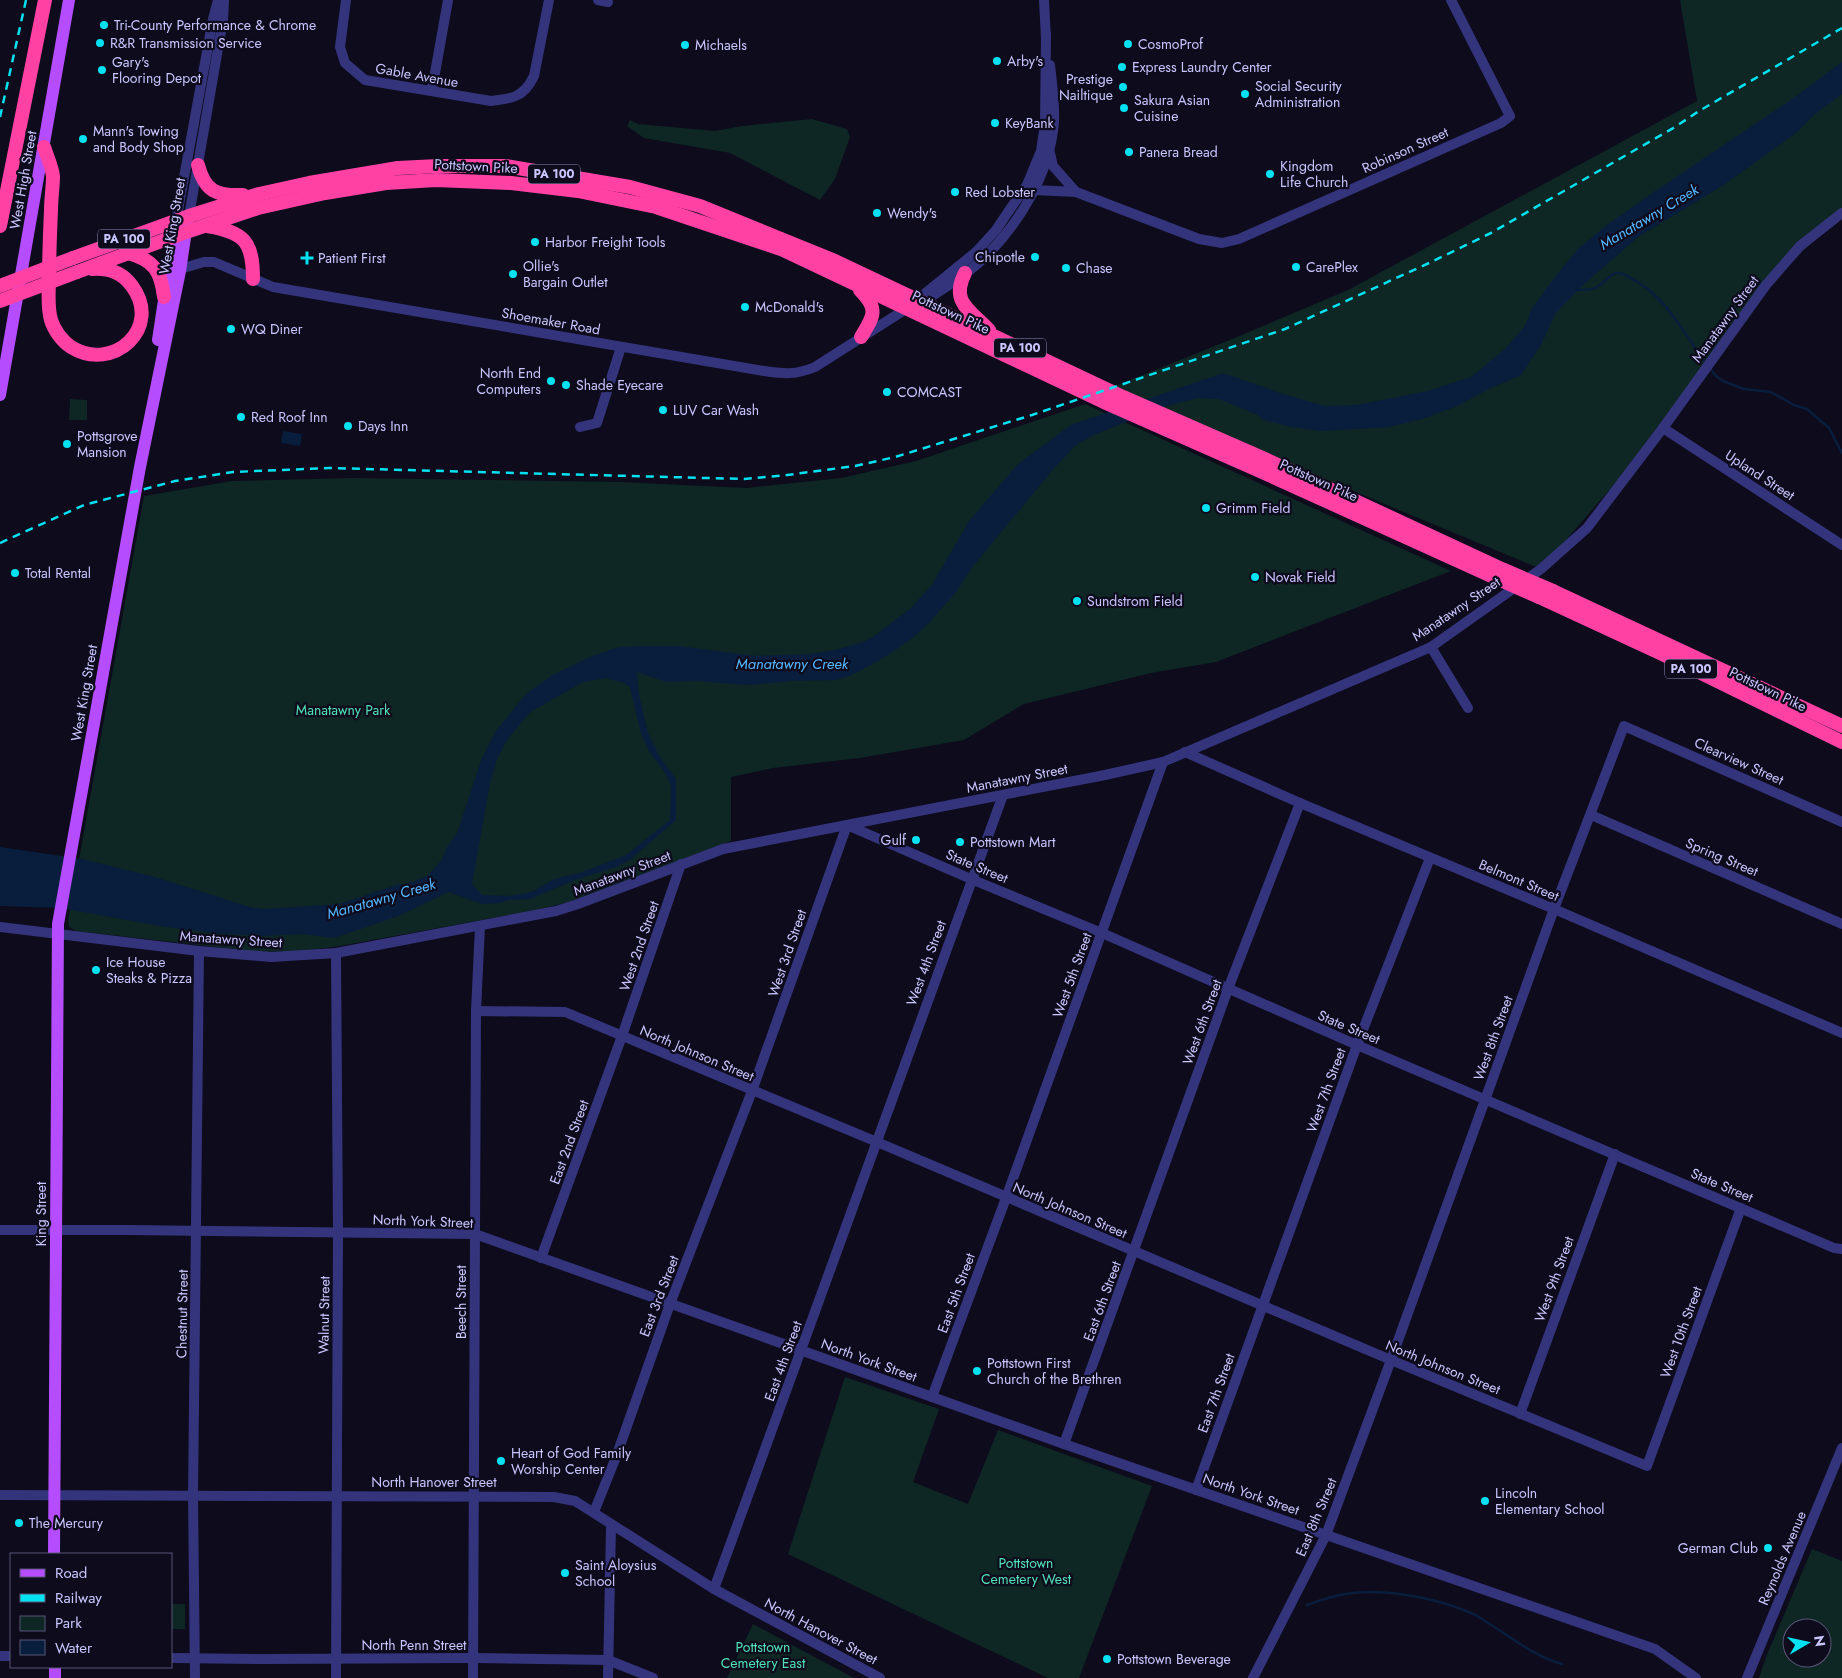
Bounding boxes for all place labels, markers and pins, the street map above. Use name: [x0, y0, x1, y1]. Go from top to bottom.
place label: Tri-County Performance & Chrome: [114, 15, 316, 35]
marker: Tri-County Performance & Chrome: [98, 19, 110, 31]
place label: R&R Transmission Service: [110, 33, 262, 53]
place label: CosmoProf: [1138, 34, 1204, 54]
place label: Michaels: [695, 35, 747, 55]
marker: R&R Transmission Service: [94, 37, 106, 49]
marker: CosmoProf: [1122, 38, 1134, 50]
marker: Michaels: [679, 39, 691, 51]
place label: Arby's: [1007, 51, 1044, 71]
place label: Gary's Flooring Depot: [112, 52, 202, 88]
marker: Arby's: [991, 55, 1003, 67]
place label: Express Laundry Center: [1132, 57, 1272, 77]
marker: Express Laundry Center: [1116, 61, 1128, 73]
marker: Gary's Flooring Depot: [96, 64, 108, 76]
place label: Prestige Nailtique: [1059, 69, 1113, 105]
place label: Social Security Administration: [1255, 76, 1343, 112]
marker: Prestige Nailtique: [1117, 81, 1129, 93]
marker: Social Security Administration: [1239, 88, 1251, 100]
place label: Sakura Asian Cuisine: [1134, 90, 1210, 126]
marker: Sakura Asian Cuisine: [1118, 102, 1130, 114]
place label: KeyBank: [1005, 113, 1055, 133]
marker: KeyBank: [989, 117, 1001, 129]
place label: Mann's Towing and Body Shop: [93, 121, 184, 157]
marker: Mann's Towing and Body Shop: [77, 133, 89, 145]
place label: Panera Bread: [1139, 142, 1218, 162]
marker: Panera Bread: [1123, 146, 1135, 158]
place label: Kingdom Life Church: [1280, 156, 1348, 192]
marker: Kingdom Life Church: [1264, 168, 1276, 180]
place label: Red Lobster: [965, 182, 1035, 202]
marker: Red Lobster: [949, 186, 961, 198]
place label: Wendy's: [887, 203, 937, 223]
marker: Wendy's: [871, 207, 883, 219]
place label: Harbor Freight Tools: [545, 232, 666, 252]
marker: Harbor Freight Tools: [529, 236, 541, 248]
place label: Chipotle: [975, 247, 1025, 267]
place label: Patient First: [318, 248, 386, 268]
marker: Patient First: [300, 251, 314, 265]
marker: Chipotle: [1029, 251, 1041, 263]
place label: Ollie's Bargain Outlet: [523, 256, 608, 292]
place label: CarePlex: [1306, 257, 1358, 277]
place label: Chase: [1076, 258, 1113, 278]
marker: CarePlex: [1290, 261, 1302, 273]
marker: Chase: [1060, 262, 1072, 274]
marker: Ollie's Bargain Outlet: [507, 268, 519, 280]
place label: McDonald's: [755, 297, 824, 317]
marker: McDonald's: [739, 301, 751, 313]
place label: WQ Diner: [241, 319, 303, 339]
marker: WQ Diner: [225, 323, 237, 335]
place label: North End Computers: [477, 363, 541, 399]
marker: North End Computers: [545, 375, 557, 387]
place label: Shade Eyecare: [576, 375, 663, 395]
marker: Shade Eyecare: [560, 379, 572, 391]
place label: COMCAST: [897, 382, 962, 402]
marker: COMCAST: [881, 386, 893, 398]
place label: LUV Car Wash: [673, 400, 759, 420]
marker: LUV Car Wash: [657, 404, 669, 416]
place label: Red Roof Inn: [251, 407, 328, 427]
marker: Red Roof Inn: [235, 411, 247, 423]
place label: Days Inn: [358, 416, 408, 436]
marker: Days Inn: [342, 420, 354, 432]
place label: Pottsgrove Mansion: [77, 426, 137, 462]
marker: Pottsgrove Mansion: [61, 438, 73, 450]
place label: Grimm Field: [1216, 498, 1290, 518]
marker: Grimm Field: [1200, 502, 1212, 514]
place label: Total Rental: [25, 563, 91, 583]
marker: Total Rental: [9, 567, 21, 579]
place label: Novak Field: [1265, 567, 1336, 587]
marker: Novak Field: [1249, 571, 1261, 583]
place label: Sundstrom Field: [1087, 591, 1183, 611]
marker: Sundstrom Field: [1071, 595, 1083, 607]
place label: Gulf: [881, 830, 907, 850]
place label: Pottstown Mart: [970, 832, 1056, 852]
marker: Gulf: [910, 834, 922, 846]
marker: Pottstown Mart: [954, 836, 966, 848]
place label: Ice House Steaks & Pizza: [106, 952, 192, 988]
marker: Ice House Steaks & Pizza: [90, 964, 102, 976]
place label: Pottstown First Church of the Brethren: [987, 1353, 1122, 1389]
marker: Pottstown First Church of the Brethren: [971, 1365, 983, 1377]
place label: Heart of God Family Worship Center: [511, 1443, 632, 1479]
marker: Heart of God Family Worship Center: [495, 1455, 507, 1467]
place label: Lincoln Elementary School: [1495, 1483, 1605, 1519]
marker: Lincoln Elementary School: [1479, 1495, 1491, 1507]
place label: The Mercury: [29, 1513, 104, 1533]
marker: The Mercury: [13, 1517, 25, 1529]
place label: German Club: [1678, 1538, 1758, 1558]
marker: German Club: [1762, 1542, 1774, 1554]
place label: Saint Aloysius School: [575, 1555, 657, 1591]
marker: Saint Aloysius School: [559, 1567, 571, 1579]
place label: Pottstown Beverage: [1117, 1649, 1231, 1669]
marker: Pottstown Beverage: [1101, 1653, 1113, 1665]

